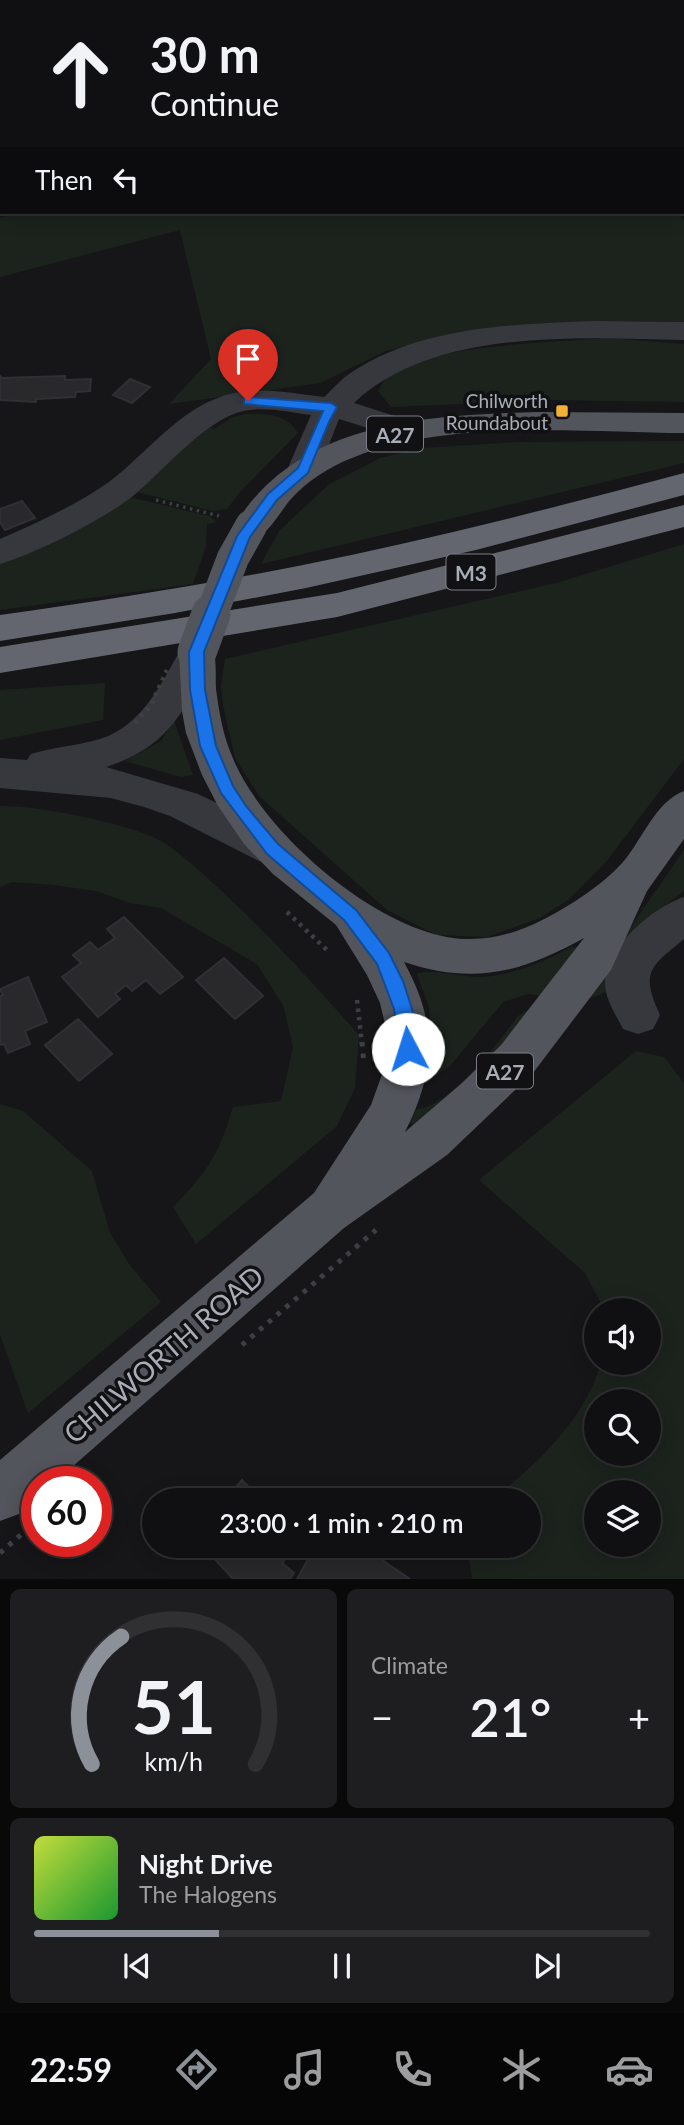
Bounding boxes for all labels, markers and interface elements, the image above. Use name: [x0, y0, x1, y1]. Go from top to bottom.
text: 30 m: [150, 25, 260, 83]
icon: ahead: [35, 28, 126, 119]
text: Continue: [150, 84, 279, 123]
icon: left: [107, 161, 145, 199]
text: Then: [35, 164, 93, 196]
pin: [218, 329, 278, 401]
icon: arrive: [229, 340, 267, 378]
place label: Chilworth Roundabout: [446, 389, 548, 434]
marker: Chilworth Roundabout: [554, 403, 570, 419]
road number: A27: [367, 416, 423, 452]
road number: M3: [447, 554, 496, 590]
position arrow: [371, 1012, 445, 1086]
road number: A27: [477, 1054, 533, 1088]
street label: CHILWORTH ROAD: [56, 1258, 270, 1450]
map controls: [584, 1298, 661, 1557]
button: sound: [584, 1298, 661, 1375]
button: search: [584, 1389, 661, 1466]
speed limit sign: 60: [21, 1466, 112, 1557]
button: layers: [584, 1480, 661, 1557]
text: 23:00 · 1 min · 210 m: [219, 1507, 464, 1539]
text: Climate: [371, 1651, 448, 1679]
text: 51: [131, 1663, 216, 1751]
text: 21°: [470, 1686, 551, 1748]
text: −: [371, 1694, 393, 1740]
text: +: [628, 1694, 650, 1740]
text: km/h: [144, 1746, 203, 1776]
text: Night Drive: [139, 1848, 273, 1880]
text: The Halogens: [139, 1880, 277, 1908]
icon: previous: [118, 1947, 156, 1985]
icon: pause: [323, 1947, 361, 1985]
icon: next: [528, 1947, 566, 1985]
icon: directions: [172, 2045, 221, 2094]
icon: music: [280, 2045, 329, 2094]
icon: phone: [388, 2045, 437, 2094]
icon: climate: [497, 2045, 546, 2094]
icon: car: [605, 2045, 654, 2094]
text: 22:59: [30, 2050, 112, 2089]

